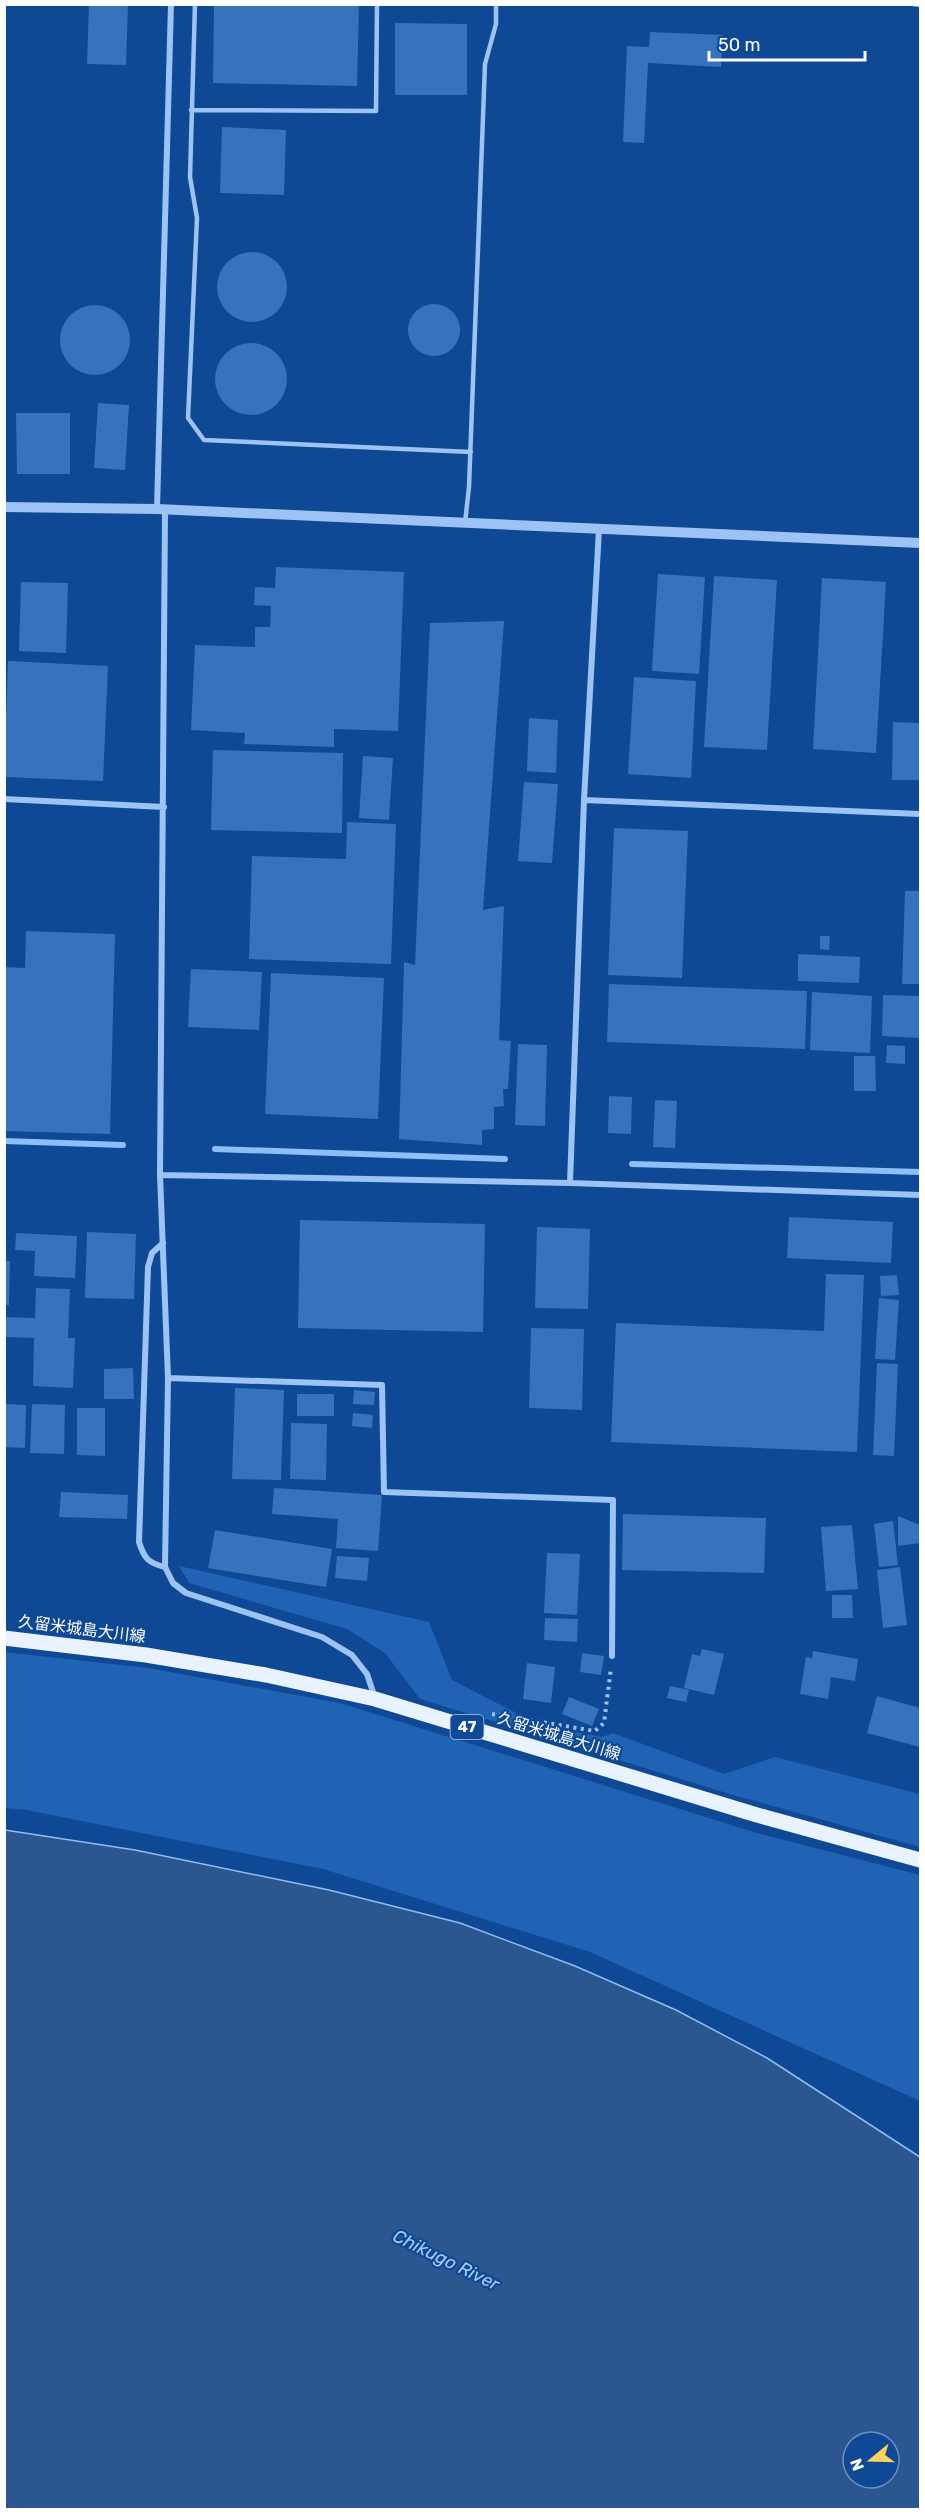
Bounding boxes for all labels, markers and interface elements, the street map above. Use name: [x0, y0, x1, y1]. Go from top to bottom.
scale bar: [709, 24, 865, 62]
text: 50 m: [718, 34, 761, 56]
street label: 久留米城島大川線: [17, 1612, 147, 1646]
street label: 久留米城島大川線: [495, 1708, 623, 1764]
road number: 47: [450, 1715, 484, 1739]
water label: Chikugo River: [389, 2225, 504, 2296]
north arrow: [841, 2430, 901, 2490]
text: N: [846, 2456, 868, 2473]

